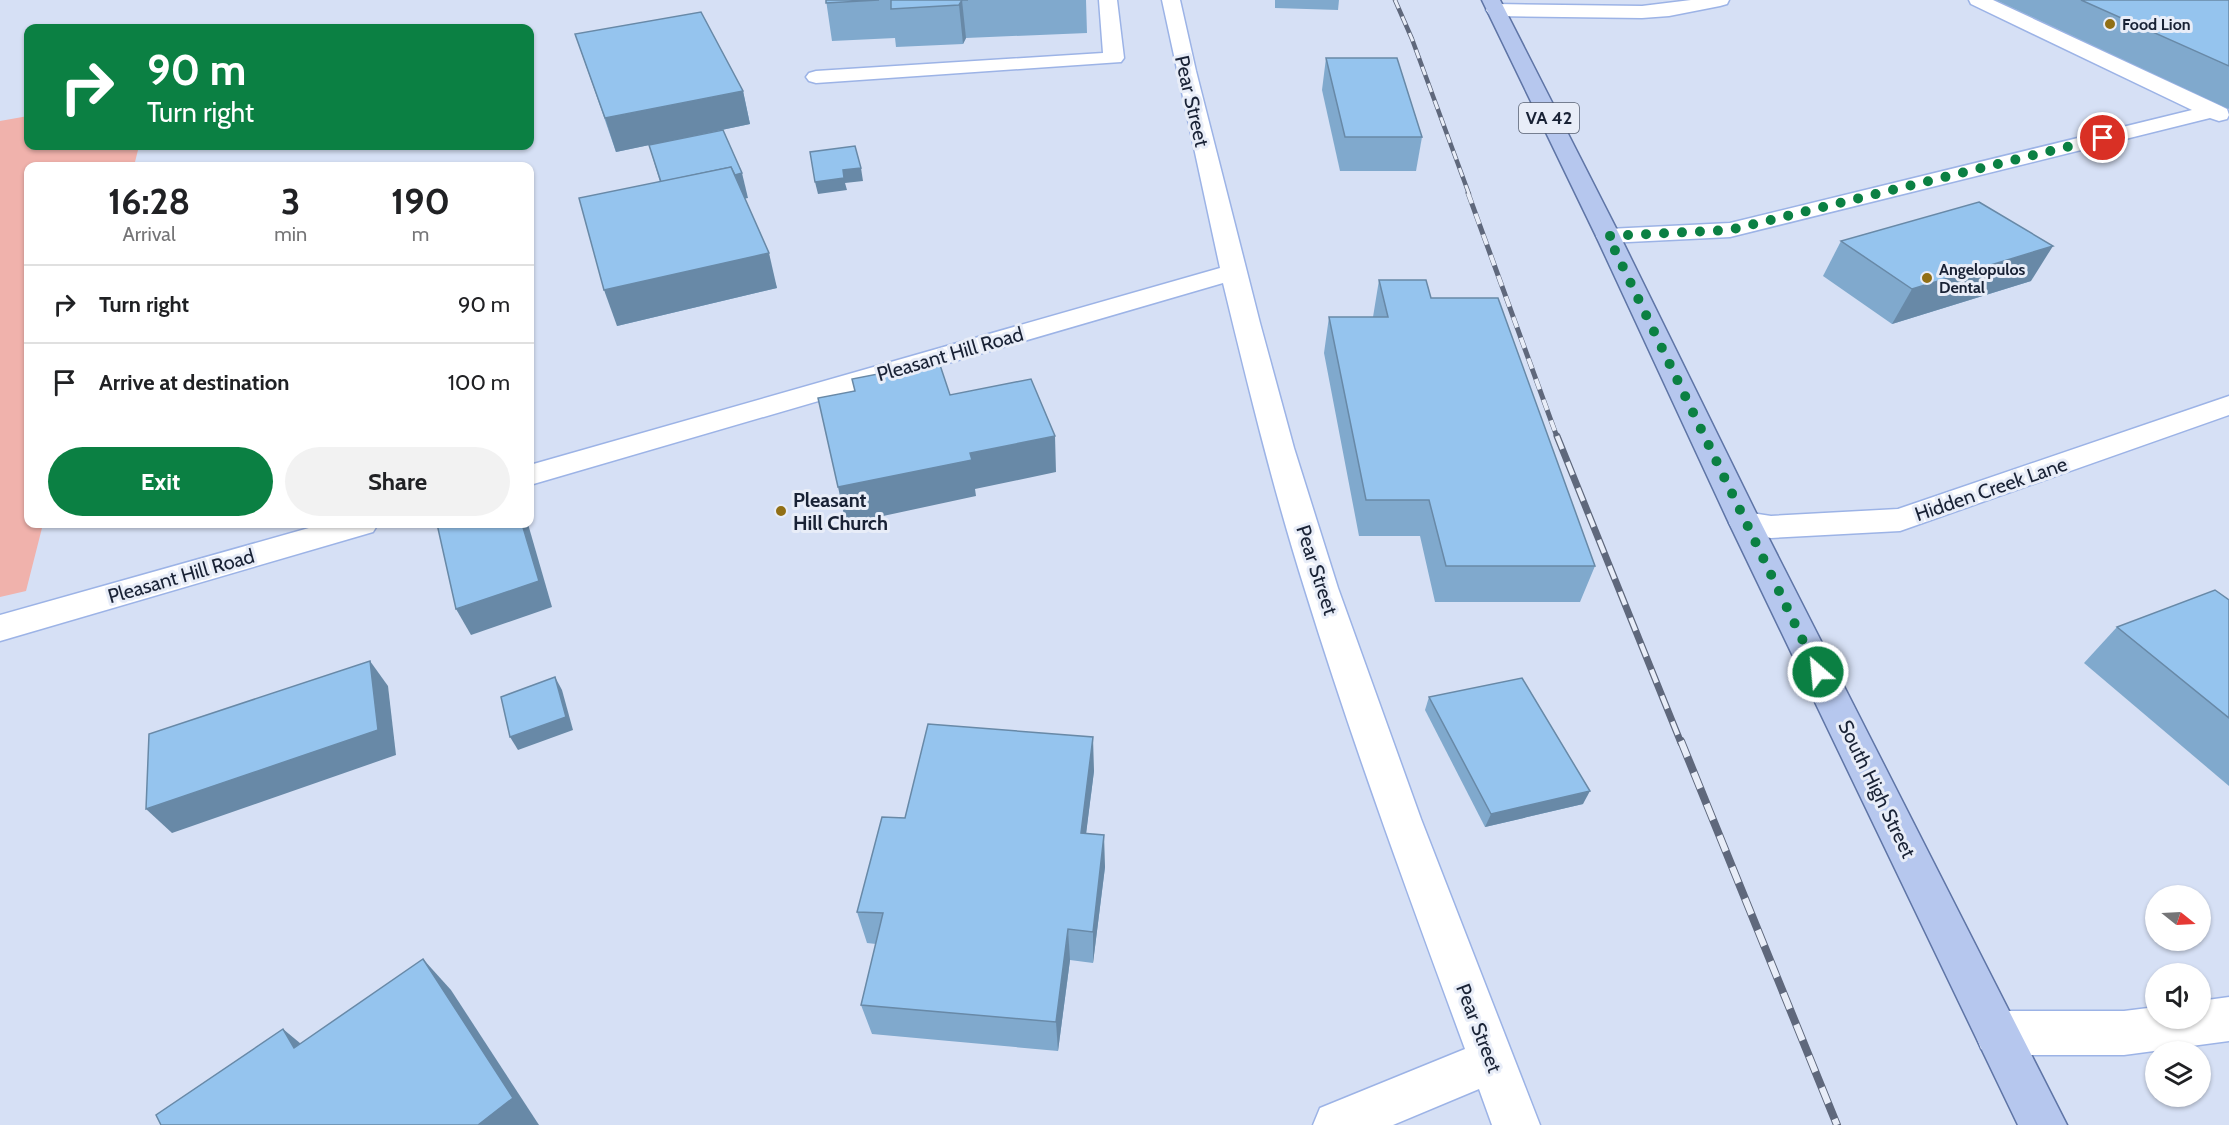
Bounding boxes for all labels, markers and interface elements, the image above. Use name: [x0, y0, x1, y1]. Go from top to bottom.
place label: Food Lion: [2122, 15, 2191, 34]
marker: Food Lion: [2103, 17, 2117, 31]
text: 90 m: [147, 44, 246, 96]
icon: right: [48, 48, 126, 126]
street label: Pear Street: [1170, 53, 1214, 149]
text: Turn right: [147, 96, 254, 129]
road number: VA 42: [1519, 103, 1579, 133]
pin: [2077, 112, 2128, 163]
icon: arrive: [2086, 121, 2119, 154]
text: 16:28: [108, 179, 190, 223]
text: 3: [281, 179, 300, 223]
text: 190: [391, 179, 450, 223]
text: Arrival: [122, 222, 176, 246]
text: min: [274, 222, 307, 246]
text: m: [412, 222, 429, 246]
place label: Angelopulos Dental: [1939, 260, 2026, 297]
marker: Angelopulos Dental: [1920, 271, 1934, 285]
icon: right: [48, 288, 81, 321]
text: Turn right: [99, 291, 189, 318]
text: 90 m: [458, 291, 510, 318]
street label: Pleasant Hill Road: [874, 322, 1026, 386]
icon: arrive: [48, 366, 81, 399]
text: Arrive at destination: [99, 369, 289, 396]
text: 100 m: [448, 369, 510, 396]
button: Exit: [48, 447, 273, 516]
button: Share: [285, 447, 510, 516]
street label: Hidden Creek Lane: [1912, 452, 2070, 526]
place label: Pleasant Hill Church: [793, 488, 888, 535]
marker: Pleasant Hill Church: [774, 504, 788, 518]
street label: Pear Street: [1291, 522, 1343, 618]
street label: Pleasant Hill Road: [105, 544, 257, 608]
position arrow: [1786, 640, 1850, 704]
street label: South High Street: [1833, 716, 1921, 862]
north arrow: [2145, 885, 2211, 951]
map controls: [2145, 885, 2211, 1107]
button: sound: [2145, 963, 2211, 1029]
street label: Pear Street: [1451, 980, 1507, 1076]
button: layers: [2145, 1041, 2211, 1107]

